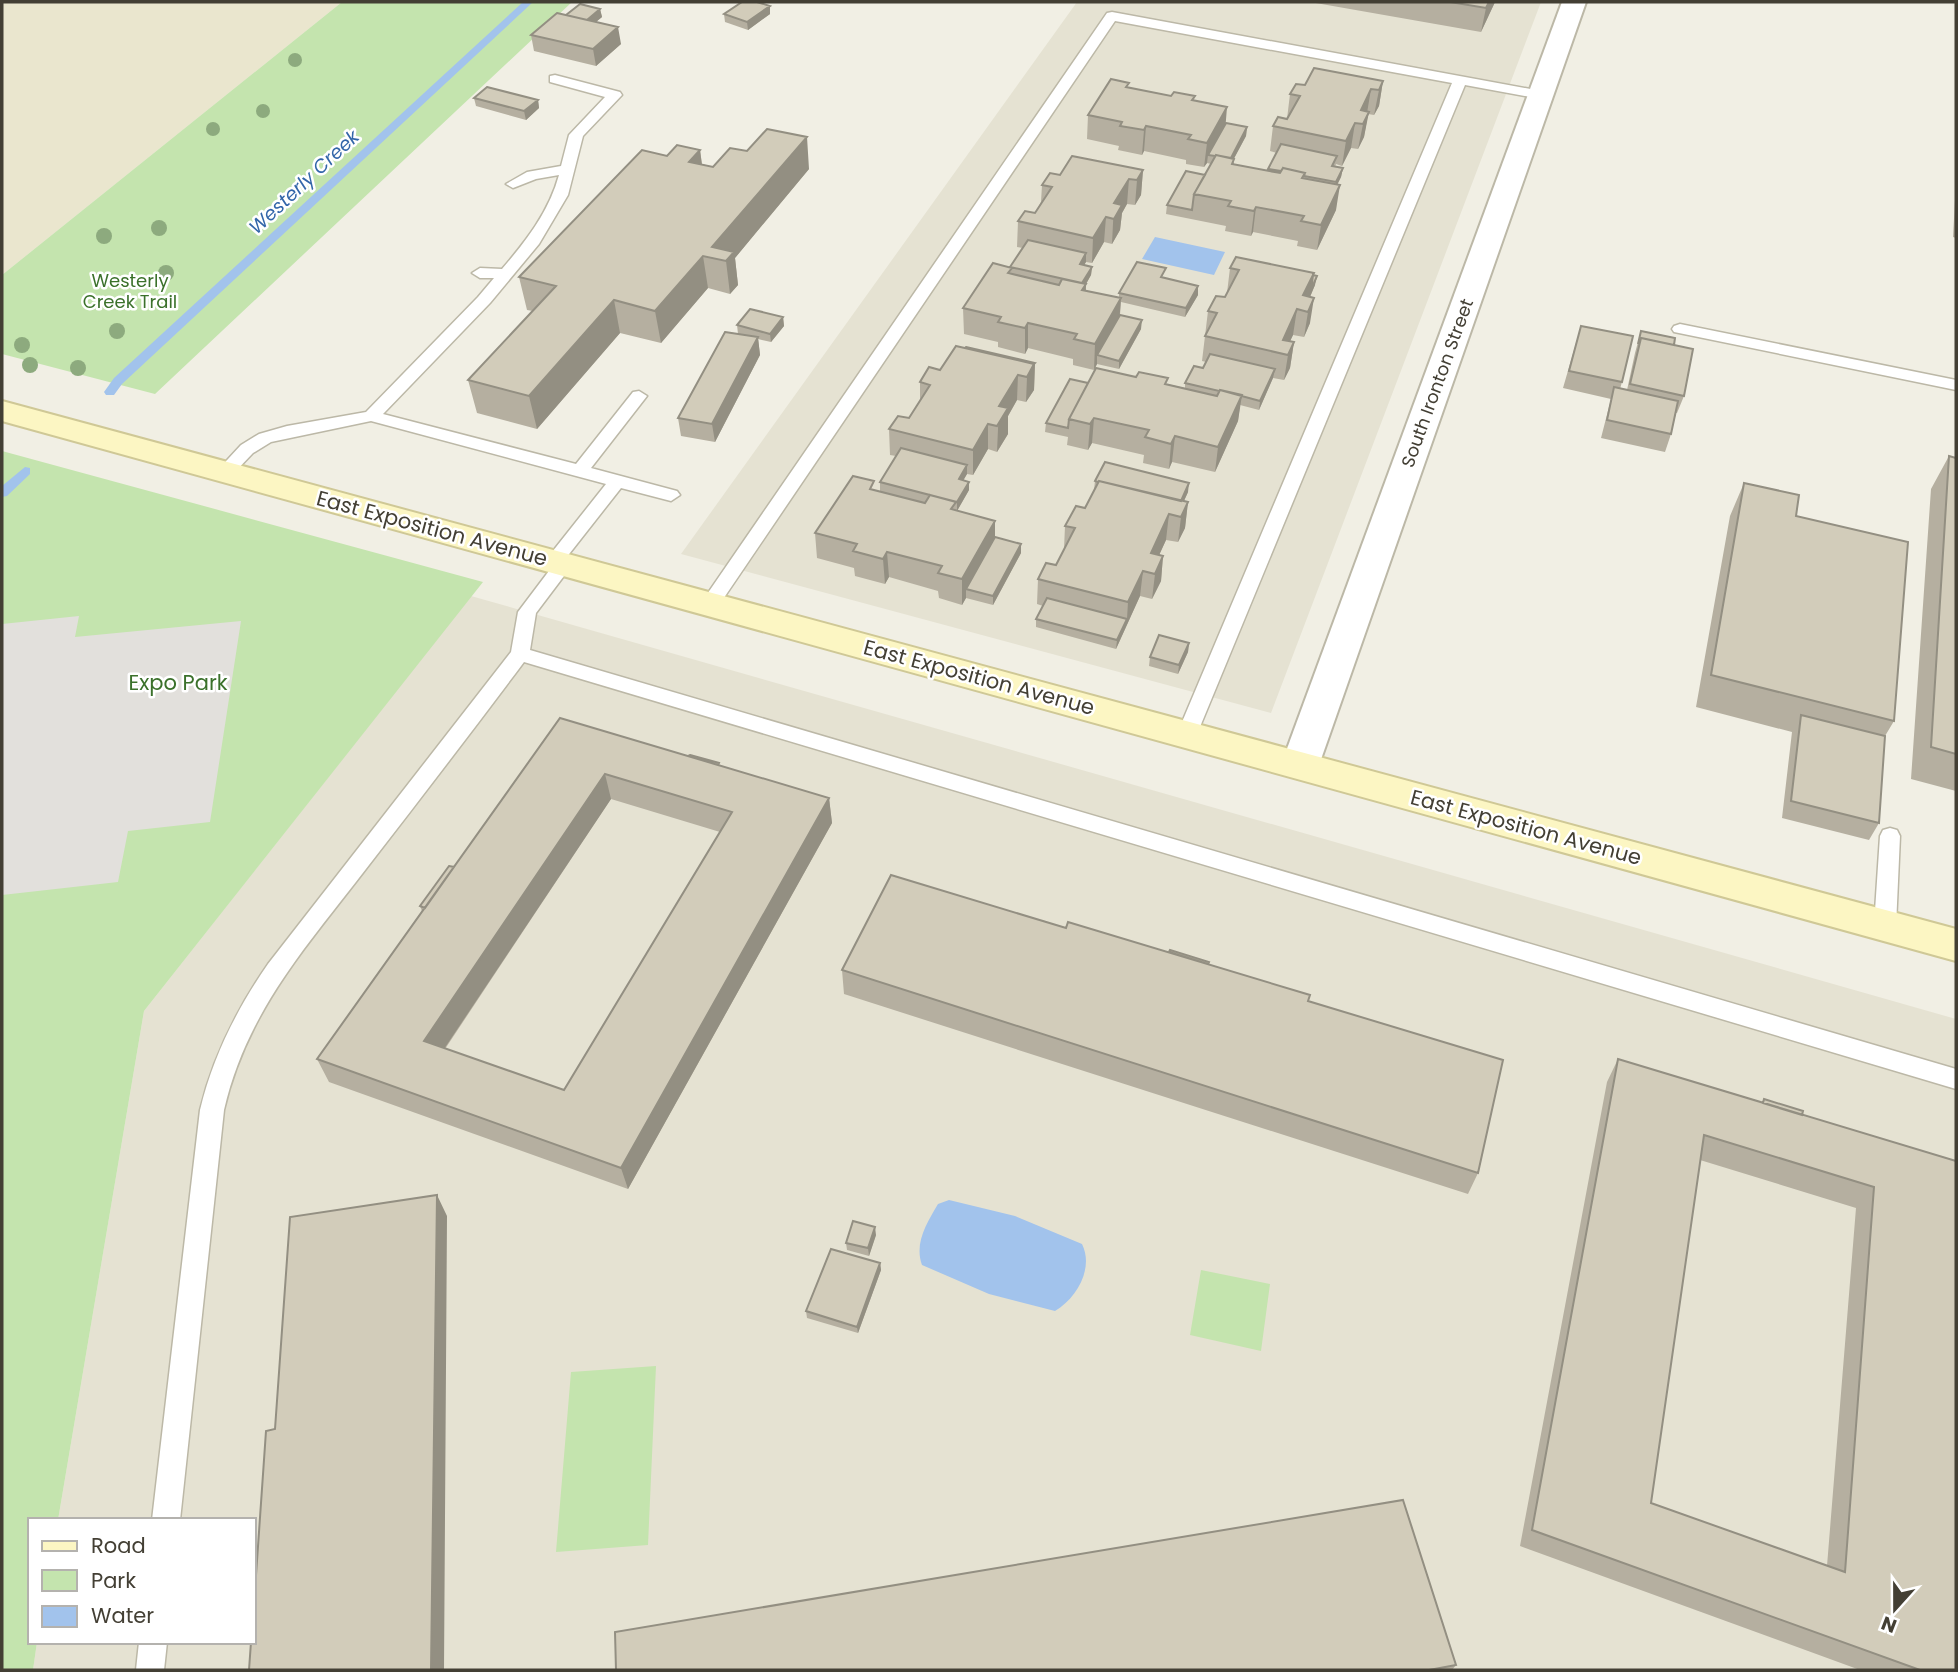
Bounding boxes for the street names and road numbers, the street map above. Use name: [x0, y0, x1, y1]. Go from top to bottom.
street label: South Ironton Street: [1395, 295, 1479, 471]
street label: East Exposition Avenue: [313, 483, 551, 573]
street label: East Exposition Avenue: [860, 632, 1098, 722]
street label: East Exposition Avenue: [1407, 782, 1645, 872]

